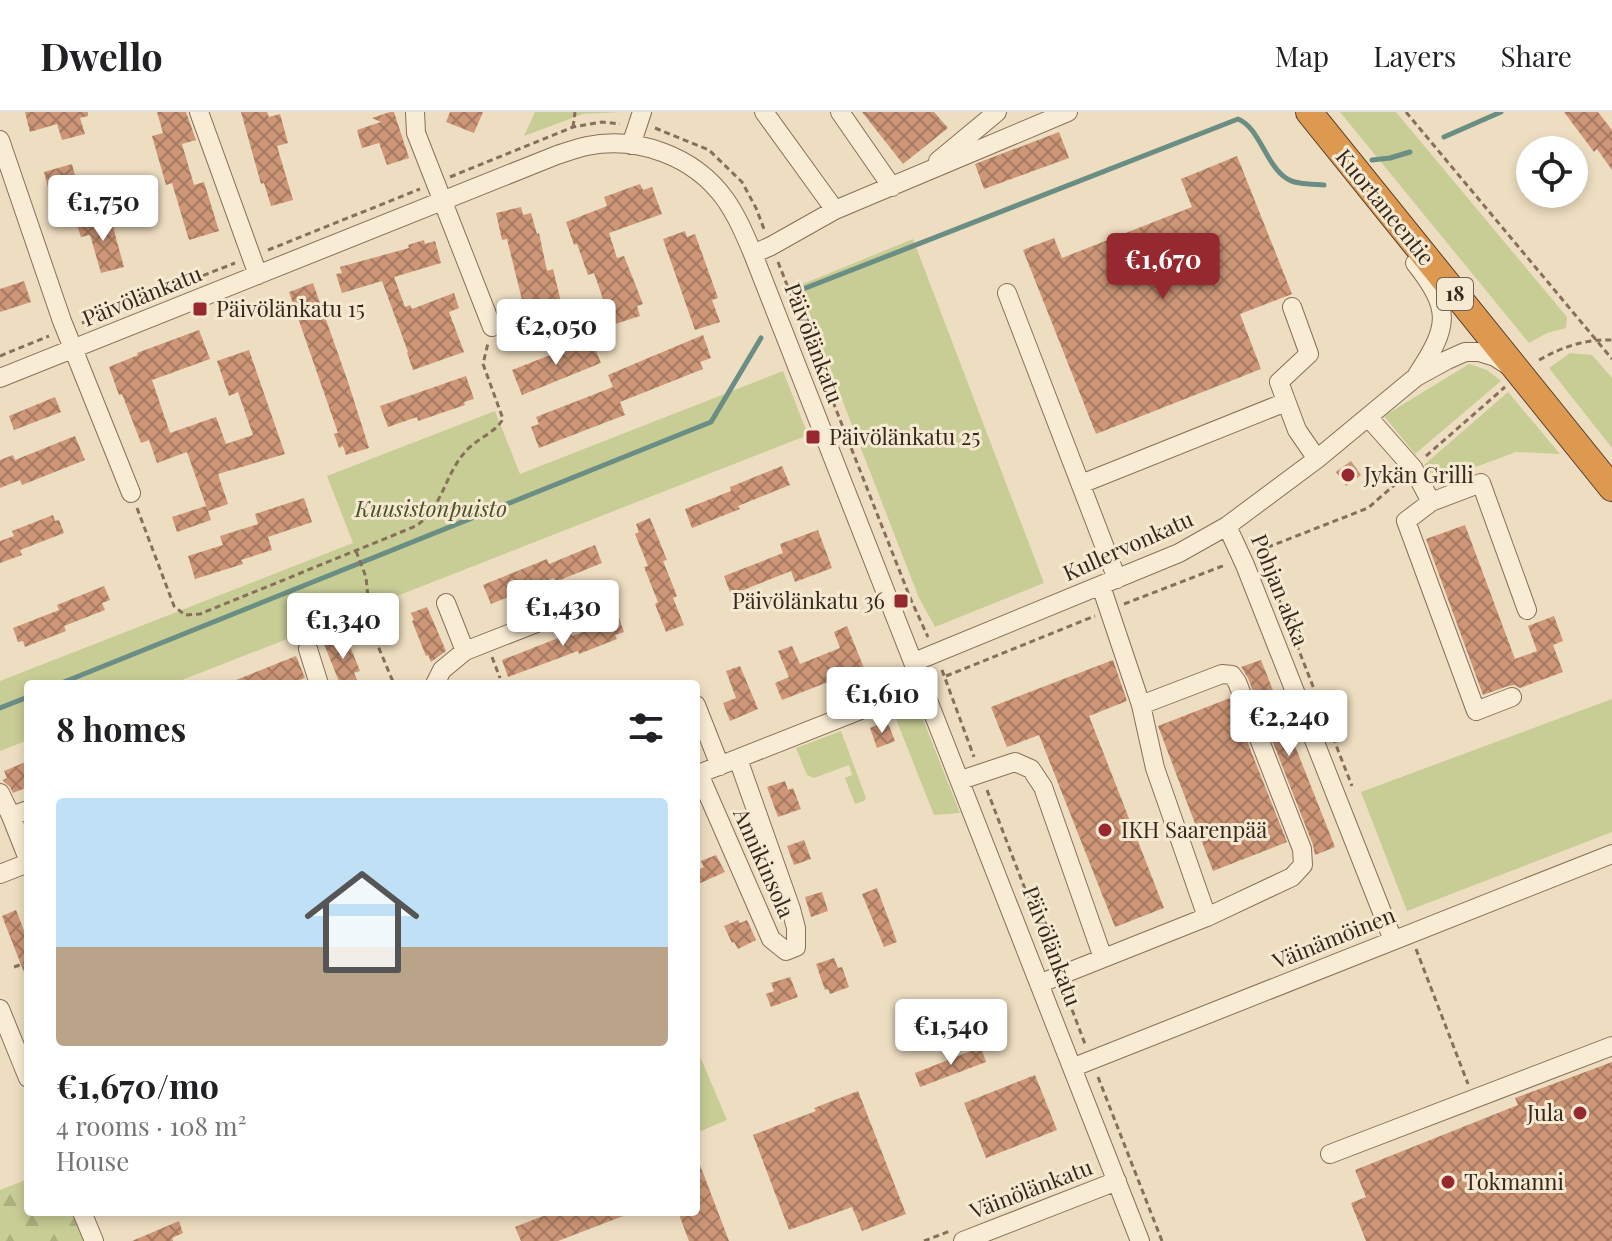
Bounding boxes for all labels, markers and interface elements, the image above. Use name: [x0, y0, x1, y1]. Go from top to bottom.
text: Dwello: [40, 30, 163, 81]
text: Map: [1275, 37, 1329, 74]
text: Layers: [1373, 37, 1456, 74]
text: Share: [1500, 37, 1572, 74]
map controls: [1516, 136, 1588, 208]
button: locate: [1516, 136, 1588, 208]
street label: Kuortaneentie: [1330, 142, 1442, 271]
pin: €1,750: [38, 175, 168, 243]
text: €1,750: [66, 183, 140, 218]
pin: €1,670: [1098, 233, 1228, 301]
text: €1,670: [1125, 241, 1201, 276]
street label: Päivölänkatu: [77, 257, 206, 333]
street label: Päivölänkatu: [778, 278, 852, 407]
road number: 18: [1437, 278, 1473, 310]
place label: Päivölänkatu 15: [216, 293, 365, 323]
pin: €2,050: [491, 299, 621, 367]
marker: Päivölänkatu 15: [191, 300, 209, 318]
text: €2,050: [515, 307, 597, 342]
place label: Päivölänkatu 25: [829, 421, 980, 451]
marker: Päivölänkatu 25: [804, 428, 822, 446]
place label: Jykän Grilli: [1363, 459, 1474, 489]
marker: Jykän Grilli: [1339, 466, 1357, 484]
park label: Kuusistonpuisto: [354, 493, 507, 523]
street label: Kullervonkatu: [1058, 503, 1198, 587]
street label: Pohjan akka: [1245, 529, 1317, 650]
pin: €1,430: [498, 580, 628, 648]
place label: Päivölänkatu 36: [732, 585, 885, 615]
text: €1,430: [525, 588, 601, 623]
marker: Päivölänkatu 36: [892, 592, 910, 610]
pin: €1,340: [278, 593, 408, 661]
text: €1,340: [305, 601, 381, 636]
pin: €1,610: [817, 667, 947, 735]
text: €1,610: [845, 675, 919, 710]
pin: €2,240: [1224, 690, 1354, 758]
text: €2,240: [1248, 698, 1330, 733]
text: 8 homes: [56, 705, 186, 751]
icon: filters: [624, 706, 668, 750]
street label: Annikinsola: [727, 802, 802, 922]
place label: IKH Saarenpää: [1121, 814, 1267, 844]
marker: IKH Saarenpää: [1096, 821, 1114, 839]
icon: home: [290, 850, 434, 994]
street label: Päivölänkatu: [1016, 881, 1090, 1010]
street label: Väinämöinen: [1267, 899, 1399, 976]
pin: €1,540: [886, 999, 1016, 1067]
text: €1,540: [913, 1007, 989, 1042]
text: €1,670/mo: [56, 1062, 219, 1108]
place label: Jula: [1526, 1097, 1564, 1127]
marker: Jula: [1571, 1104, 1589, 1122]
text: 4 rooms · 108 m²: [56, 1108, 246, 1143]
text: House: [56, 1143, 129, 1178]
street label: Väinölänkatu: [964, 1151, 1096, 1226]
place label: Tokmanni: [1464, 1166, 1564, 1196]
marker: Tokmanni: [1439, 1173, 1457, 1191]

